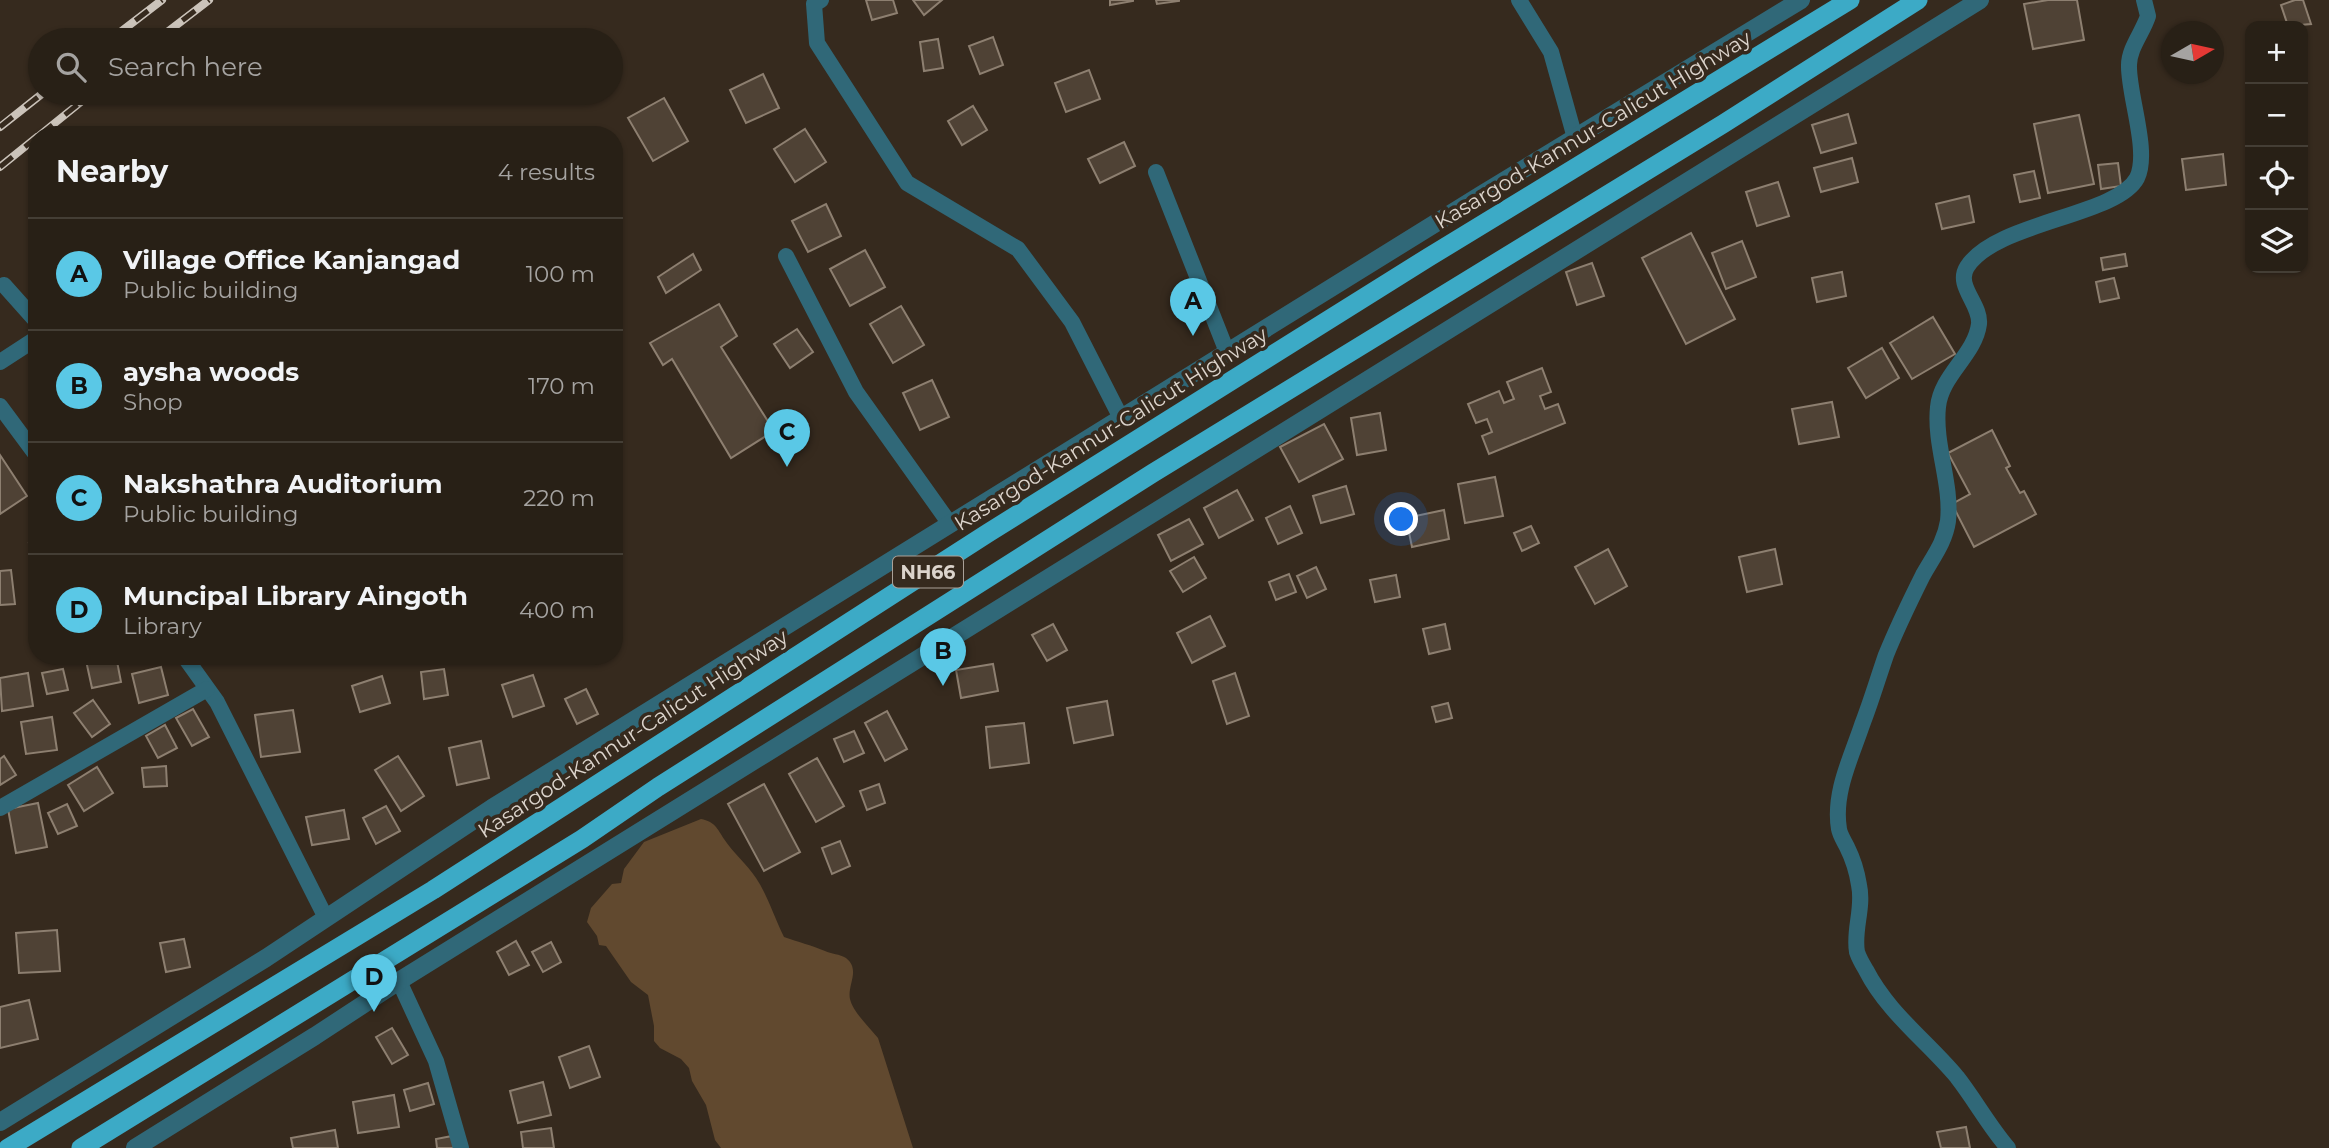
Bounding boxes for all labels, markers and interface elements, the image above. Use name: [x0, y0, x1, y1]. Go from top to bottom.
north arrow: [2161, 21, 2224, 84]
map controls: [2245, 21, 2308, 273]
button: +: [2245, 21, 2308, 84]
street label: Kasargod-Kannur-Calicut Highway: [1430, 25, 1756, 234]
search box: [28, 28, 623, 105]
icon: search: [52, 48, 90, 86]
text: Search here: [108, 51, 263, 83]
button: −: [2245, 84, 2308, 147]
button: locate: [2245, 147, 2308, 210]
text: Nearby: [56, 153, 168, 190]
text: 4 results: [498, 158, 595, 186]
button: layers: [2245, 210, 2308, 273]
text: Village Office Kanjangad: [123, 244, 460, 276]
text: A: [70, 260, 88, 288]
text: 100 m: [526, 260, 595, 288]
text: Public building: [123, 276, 298, 304]
pin: A: [1170, 278, 1216, 336]
street label: Kasargod-Kannur-Calicut Highway: [950, 321, 1272, 536]
text: aysha woods: [123, 356, 299, 388]
text: B: [70, 372, 88, 400]
text: 170 m: [528, 372, 595, 400]
text: Shop: [123, 388, 183, 416]
pin: C: [764, 409, 810, 467]
text: Nakshathra Auditorium: [123, 468, 443, 500]
text: C: [71, 484, 87, 512]
text: 220 m: [523, 484, 595, 512]
text: Public building: [123, 500, 298, 528]
your location: [1384, 502, 1418, 536]
road number: NH66: [893, 556, 963, 587]
text: Muncipal Library Aingoth: [123, 580, 468, 612]
text: D: [70, 596, 89, 624]
text: 400 m: [519, 596, 595, 624]
text: Library: [123, 612, 202, 640]
street label: Kasargod-Kannur-Calicut Highway: [473, 624, 793, 843]
pin: B: [920, 628, 966, 686]
pin: D: [351, 954, 397, 1012]

